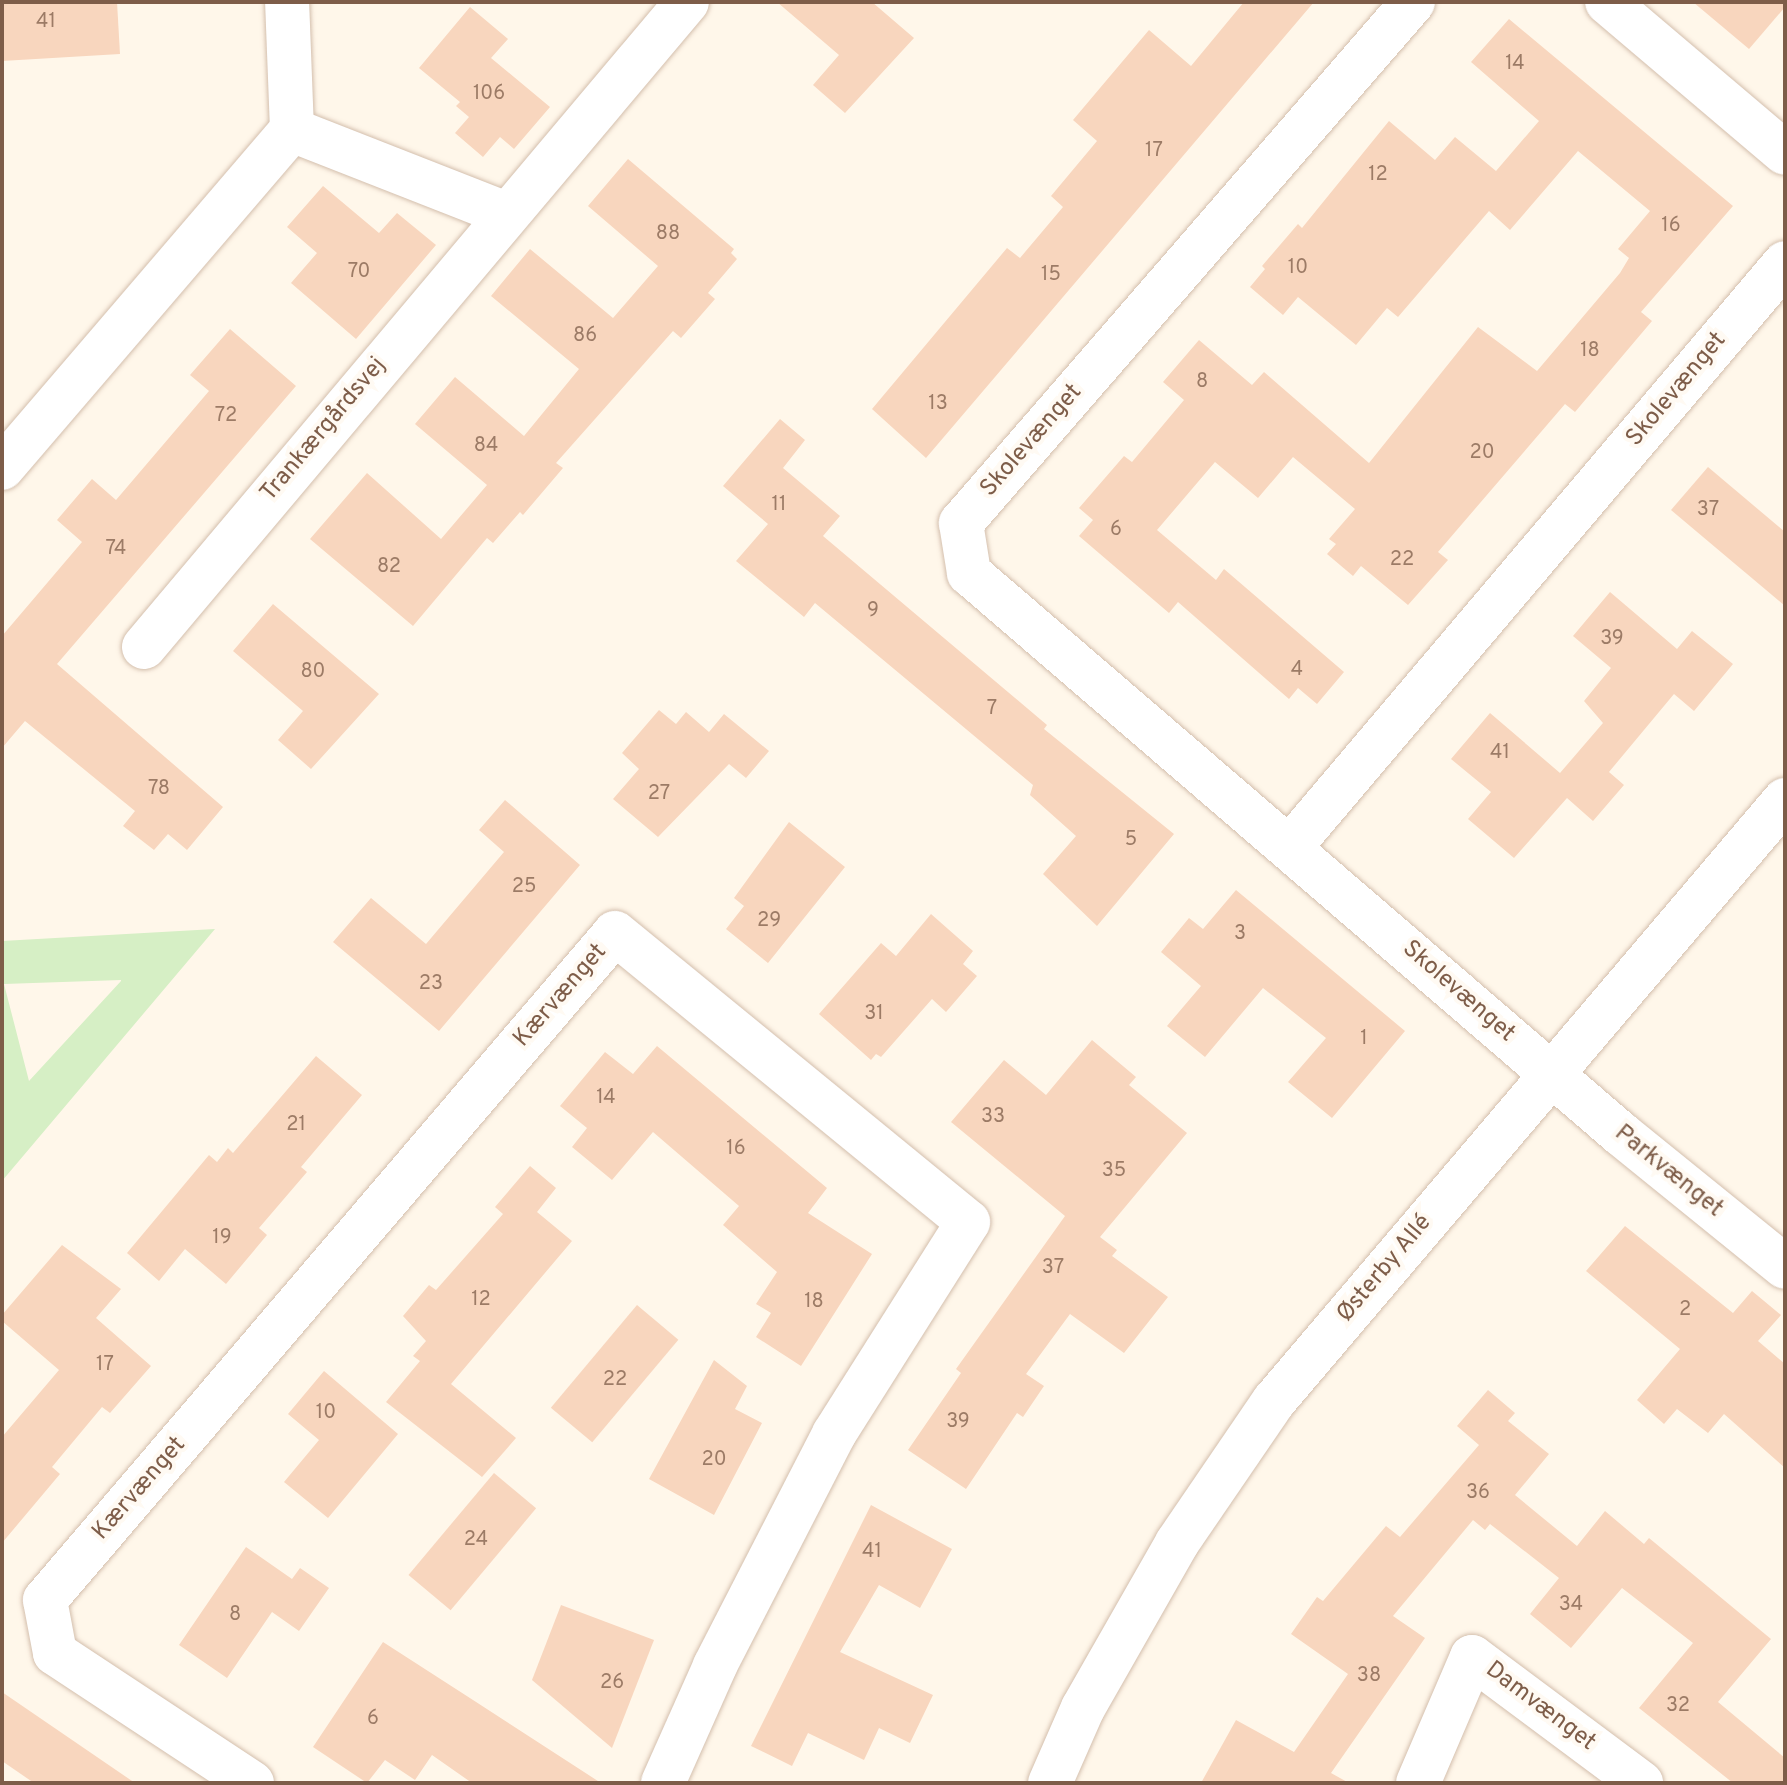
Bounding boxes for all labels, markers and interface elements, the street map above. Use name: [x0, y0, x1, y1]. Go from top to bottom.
house number: 41: [36, 10, 56, 34]
house number: 14: [1505, 52, 1525, 76]
house number: 106: [473, 82, 505, 106]
house number: 17: [1145, 139, 1163, 163]
house number: 12: [1368, 163, 1388, 187]
house number: 16: [1661, 214, 1681, 238]
house number: 88: [656, 222, 680, 246]
house number: 10: [1288, 256, 1308, 280]
house number: 70: [348, 260, 370, 284]
house number: 15: [1041, 263, 1061, 287]
house number: 86: [573, 324, 597, 348]
street label: Skolevænget: [1621, 327, 1733, 453]
house number: 18: [1580, 339, 1600, 363]
street label: Trankærgårdsvej: [255, 352, 393, 508]
house number: 8: [1196, 370, 1208, 394]
street label: Skolevænget: [975, 379, 1089, 503]
house number: 13: [928, 392, 948, 416]
house number: 72: [215, 404, 237, 428]
house number: 84: [474, 434, 498, 458]
house number: 20: [1469, 441, 1495, 465]
house number: 11: [772, 493, 786, 517]
house number: 37: [1697, 498, 1719, 522]
house number: 6: [1110, 518, 1122, 542]
house number: 74: [106, 537, 126, 561]
house number: 22: [1390, 548, 1414, 572]
house number: 82: [377, 555, 401, 579]
house number: 9: [867, 599, 879, 623]
house number: 39: [1600, 627, 1624, 651]
house number: 4: [1291, 658, 1303, 682]
house number: 80: [301, 660, 325, 684]
house number: 7: [987, 697, 997, 721]
house number: 41: [1490, 741, 1510, 765]
house number: 78: [148, 777, 170, 801]
house number: 27: [648, 782, 670, 806]
house number: 5: [1125, 828, 1137, 852]
house number: 25: [512, 875, 536, 899]
house number: 29: [757, 909, 781, 933]
house number: 3: [1234, 922, 1246, 946]
street label: Skolevænget: [1396, 935, 1520, 1049]
street label: Kærvænget: [508, 938, 614, 1054]
house number: 23: [419, 972, 443, 996]
house number: 31: [864, 1002, 884, 1026]
house number: 1: [1360, 1027, 1368, 1051]
house number: 14: [596, 1086, 616, 1110]
house number: 33: [981, 1105, 1005, 1129]
house number: 21: [286, 1113, 306, 1137]
street label: Parkvænget: [1608, 1120, 1728, 1224]
house number: 16: [726, 1137, 746, 1161]
house number: 35: [1102, 1159, 1126, 1183]
street label: Østerby Allé: [1331, 1209, 1439, 1329]
house number: 19: [212, 1226, 232, 1250]
house number: 37: [1042, 1256, 1064, 1280]
house number: 12: [471, 1288, 491, 1312]
house number: 18: [804, 1290, 824, 1314]
house number: 2: [1679, 1298, 1691, 1322]
house number: 17: [96, 1353, 114, 1377]
house number: 22: [603, 1368, 627, 1392]
house number: 10: [316, 1401, 336, 1425]
house number: 39: [946, 1410, 970, 1434]
street label: Kærvænget: [87, 1431, 193, 1547]
house number: 20: [701, 1448, 727, 1472]
house number: 36: [1466, 1481, 1490, 1505]
house number: 24: [464, 1528, 488, 1552]
house number: 41: [862, 1540, 882, 1564]
house number: 34: [1559, 1593, 1583, 1617]
house number: 8: [229, 1603, 241, 1627]
street label: Damvænget: [1479, 1656, 1601, 1758]
house number: 38: [1357, 1664, 1381, 1688]
house number: 26: [600, 1671, 624, 1695]
house number: 32: [1666, 1694, 1690, 1718]
house number: 6: [367, 1707, 379, 1731]

